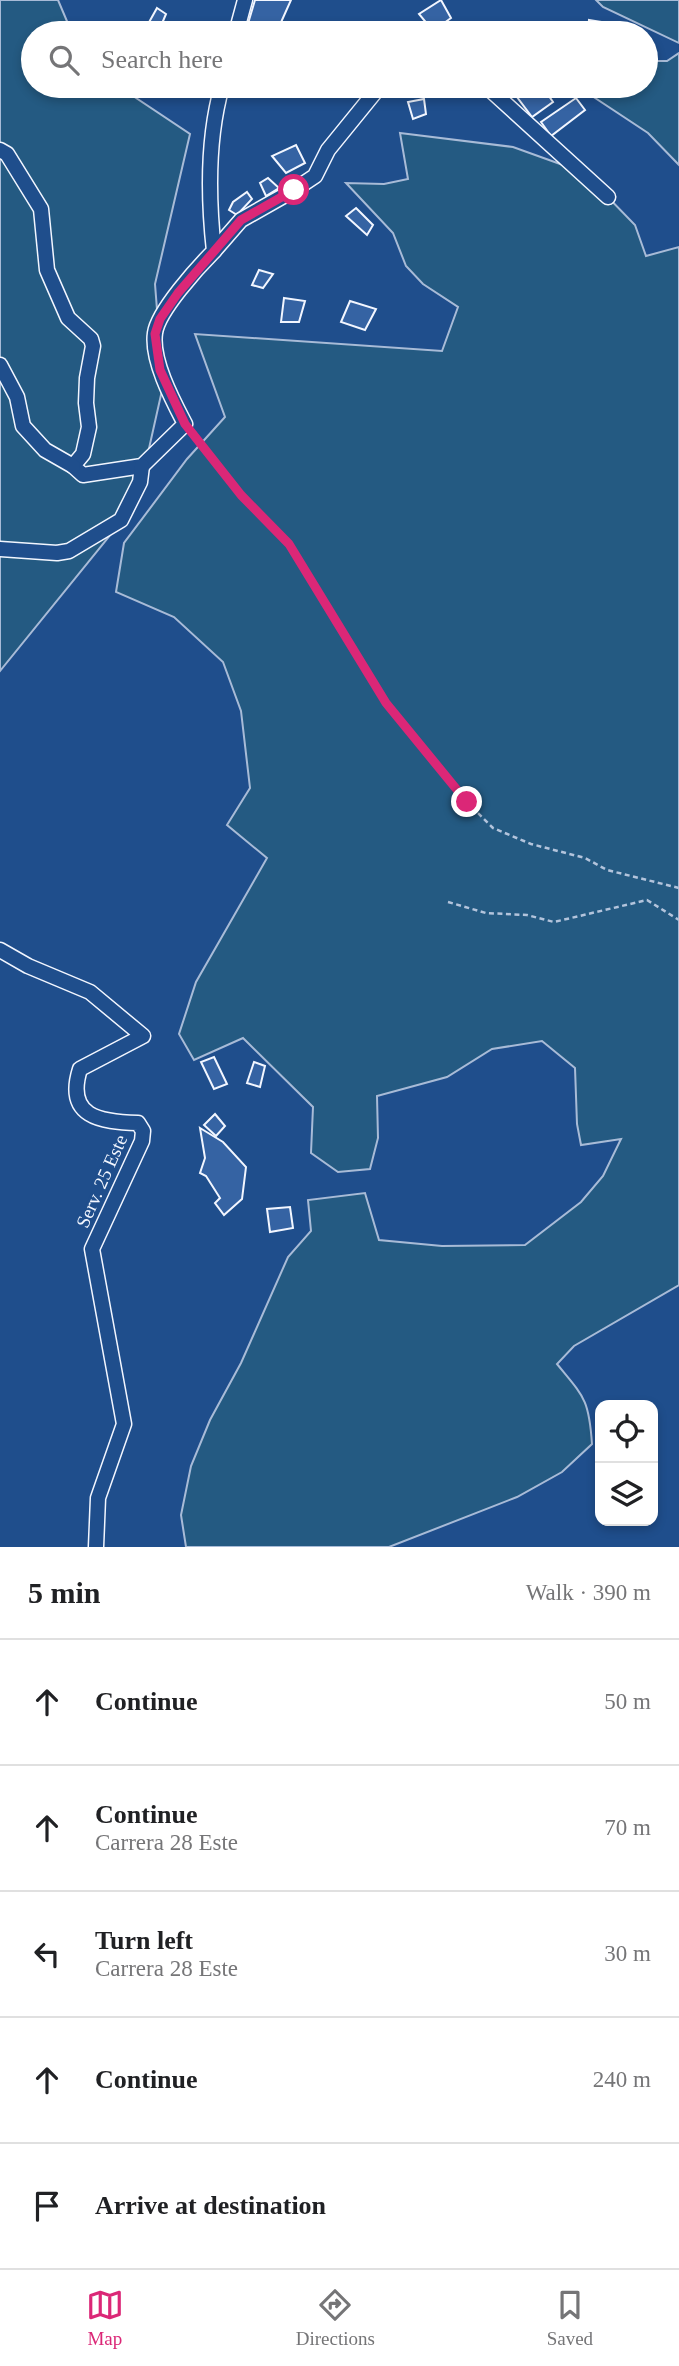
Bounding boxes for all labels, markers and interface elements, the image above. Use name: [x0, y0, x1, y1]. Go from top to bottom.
search box: [21, 21, 658, 98]
icon: search: [45, 41, 83, 79]
text: Search here: [101, 45, 223, 74]
route start: [278, 174, 309, 205]
route end: [451, 786, 482, 817]
street label: Serv. 25 Este: [72, 1131, 131, 1231]
map controls: [595, 1400, 658, 1526]
button: locate: [595, 1400, 658, 1463]
button: layers: [595, 1463, 658, 1526]
text: 5 min: [28, 1576, 101, 1609]
text: Walk · 390 m: [526, 1580, 651, 1605]
icon: ahead: [28, 1683, 66, 1721]
text: Continue: [95, 1687, 198, 1716]
text: 50 m: [604, 1689, 651, 1714]
text: Continue: [95, 1800, 198, 1829]
icon: ahead: [28, 1809, 66, 1847]
text: 70 m: [604, 1815, 651, 1840]
text: Carrera 28 Este: [95, 1830, 238, 1855]
text: Turn left: [95, 1926, 193, 1955]
icon: left: [28, 1935, 66, 1973]
text: 30 m: [604, 1941, 651, 1966]
text: Carrera 28 Este: [95, 1956, 238, 1981]
icon: ahead: [28, 2061, 66, 2099]
text: Continue: [95, 2065, 198, 2094]
text: 240 m: [593, 2067, 651, 2092]
icon: arrive: [28, 2187, 66, 2225]
text: Arrive at destination: [95, 2191, 326, 2220]
tab: Map: [86, 2286, 124, 2350]
tab: Directions: [296, 2286, 375, 2350]
tab: Saved: [547, 2286, 593, 2350]

